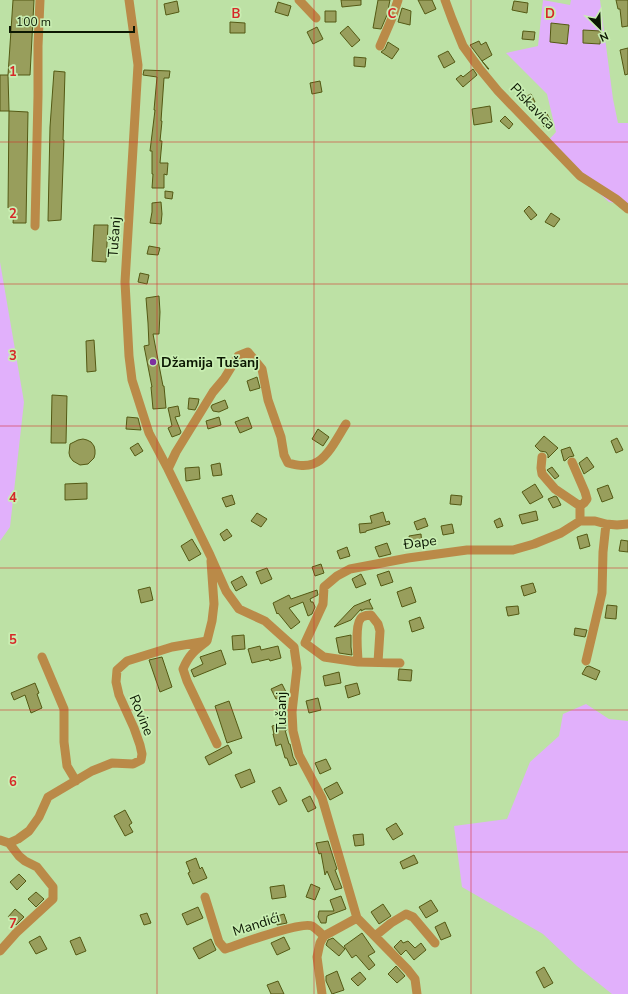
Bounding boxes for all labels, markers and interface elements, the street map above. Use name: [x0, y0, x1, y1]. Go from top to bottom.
text: B: [232, 5, 241, 23]
text: C: [388, 5, 397, 23]
text: D: [545, 5, 555, 23]
scale bar: [10, 8, 134, 34]
north arrow: [580, 8, 620, 48]
text: 100 m: [16, 14, 51, 30]
text: N: [597, 28, 611, 45]
text: 1: [9, 63, 17, 81]
street label: Piskavica: [506, 79, 559, 134]
text: 2: [9, 205, 17, 223]
street label: Tušanj: [104, 216, 125, 258]
text: 3: [9, 347, 17, 365]
place label: Džamija Tušanj: [161, 353, 259, 372]
marker: Džamija Tušanj: [148, 357, 158, 367]
text: 4: [9, 489, 17, 507]
street label: Đape: [401, 531, 438, 554]
text: 5: [9, 631, 17, 649]
street label: Rovine: [125, 692, 158, 739]
street label: Tušanj: [272, 692, 291, 732]
text: 6: [9, 773, 17, 791]
street label: Mandići: [230, 908, 282, 941]
text: 7: [9, 915, 17, 933]

